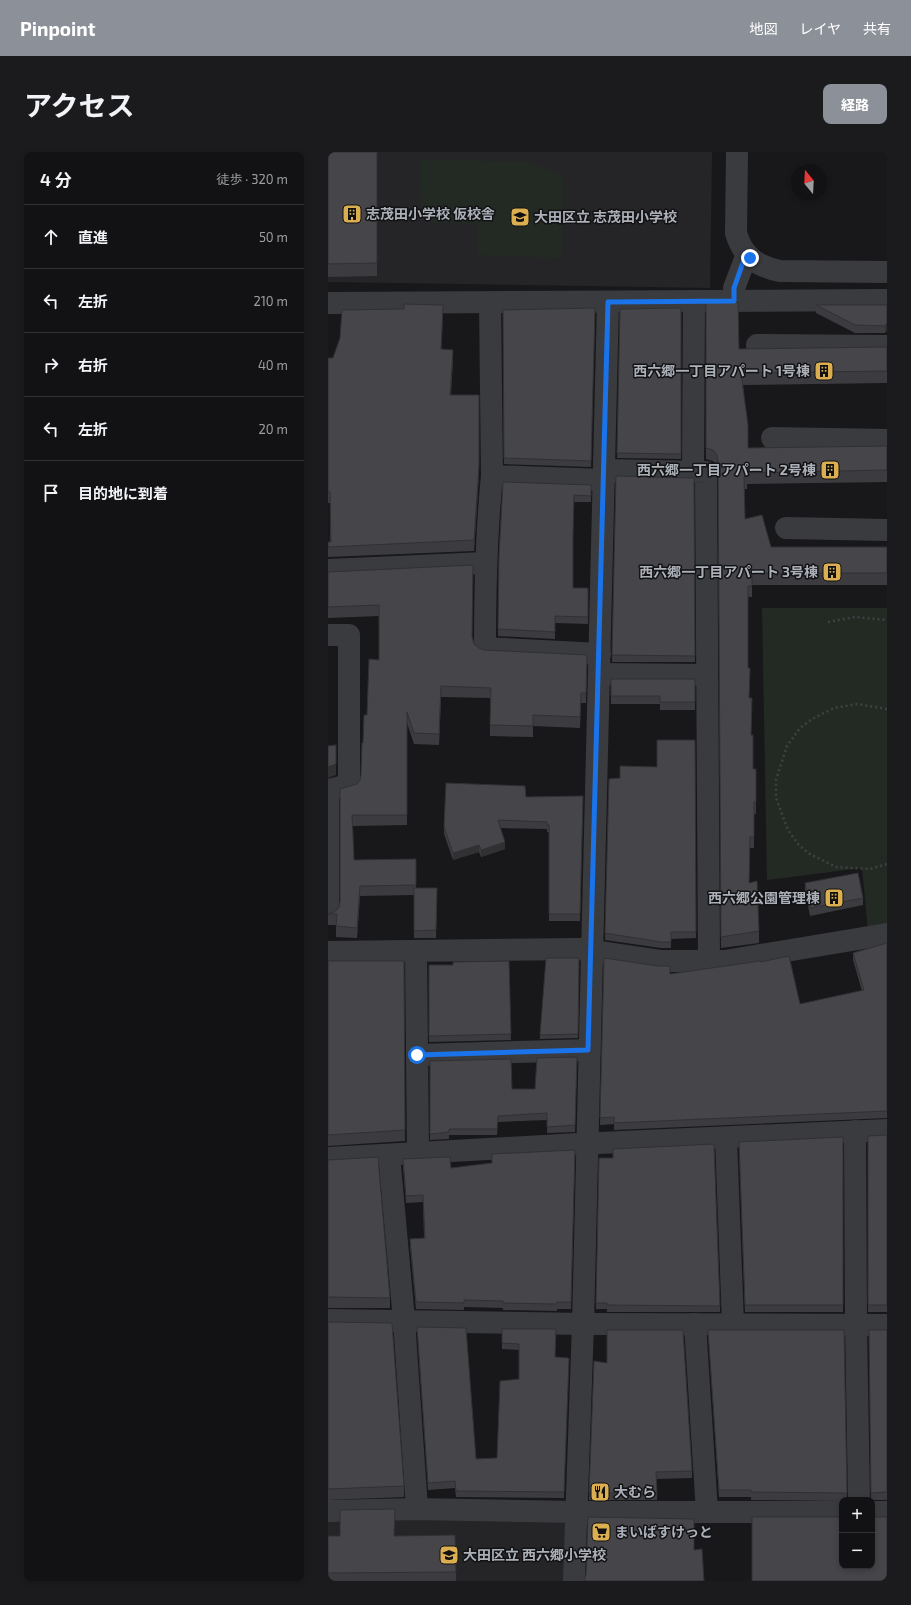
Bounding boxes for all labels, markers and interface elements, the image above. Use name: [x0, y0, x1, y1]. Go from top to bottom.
text: Pinpoint: [20, 17, 95, 40]
text: 地図: [749, 20, 777, 37]
text: レイヤ: [799, 20, 841, 37]
text: 共有: [863, 20, 891, 37]
button: 経路: [823, 84, 887, 124]
text: アクセス: [24, 88, 135, 122]
north arrow: [791, 164, 827, 200]
text: 4 分: [40, 169, 72, 189]
text: 徒歩 · 320 m: [216, 171, 288, 187]
building icon: 志茂田小学校 仮校舎: [341, 203, 363, 225]
place label: 志茂田小学校 仮校舎: [366, 205, 495, 222]
school or university icon: 大田区立 志茂田小学校: [509, 206, 531, 228]
place label: 大田区立 志茂田小学校: [534, 208, 677, 225]
icon: ahead: [40, 226, 62, 248]
text: 直進: [78, 228, 108, 246]
text: 50 m: [259, 229, 288, 245]
route end: [741, 249, 759, 267]
icon: left: [40, 290, 62, 312]
text: 左折: [78, 292, 108, 310]
text: 210 m: [253, 293, 288, 309]
icon: right: [40, 354, 62, 376]
text: 右折: [78, 356, 108, 374]
text: 40 m: [258, 357, 288, 373]
building icon: 西六郷一丁目アパート 1号棟: [813, 360, 835, 382]
place label: 西六郷一丁目アパート 1号棟: [633, 362, 810, 379]
icon: left: [40, 418, 62, 440]
text: 左折: [78, 420, 108, 438]
text: 20 m: [259, 421, 288, 437]
building icon: 西六郷一丁目アパート 2号棟: [819, 459, 841, 481]
place label: 西六郷一丁目アパート 2号棟: [637, 461, 816, 478]
icon: arrive: [40, 482, 62, 504]
text: 目的地に到着: [78, 484, 168, 502]
building icon: 西六郷一丁目アパート 3号棟: [821, 561, 843, 583]
place label: 西六郷一丁目アパート 3号棟: [639, 563, 818, 580]
building icon: 西六郷公園管理棟: [823, 887, 845, 909]
place label: 西六郷公園管理棟: [708, 889, 820, 906]
route start: [408, 1046, 426, 1064]
restaurant icon: 大むら: [589, 1481, 611, 1503]
place label: 大むら: [614, 1483, 656, 1500]
map controls: [839, 1497, 875, 1569]
button: +: [839, 1497, 875, 1533]
supermarket icon: まいばすけっと: [590, 1521, 612, 1543]
place label: まいばすけっと: [615, 1523, 713, 1540]
button: −: [839, 1533, 875, 1569]
school or university icon: 大田区立 西六郷小学校: [438, 1544, 460, 1566]
place label: 大田区立 西六郷小学校: [463, 1546, 606, 1563]

